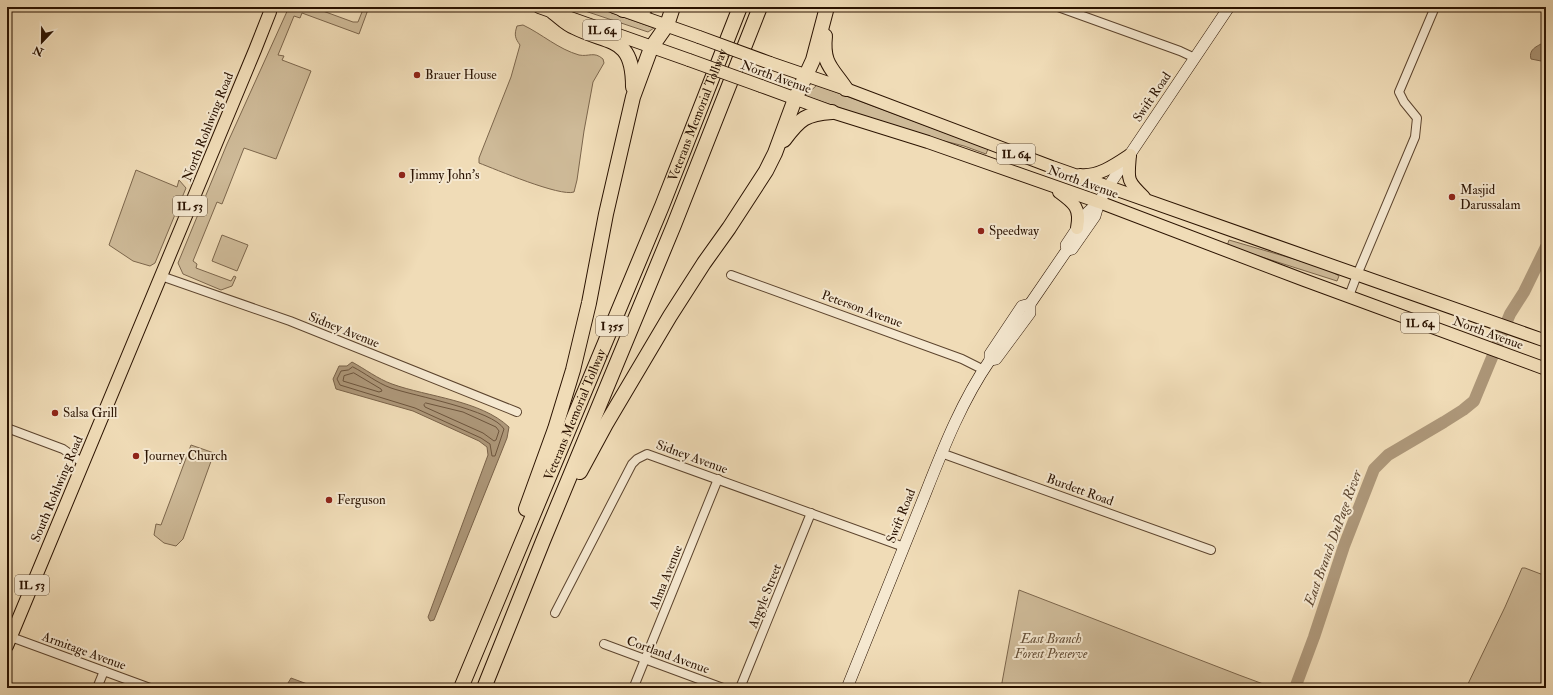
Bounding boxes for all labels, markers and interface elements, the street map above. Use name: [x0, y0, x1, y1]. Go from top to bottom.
road number: IL 64: [583, 20, 621, 40]
north arrow: [22, 22, 62, 62]
text: N: [30, 43, 46, 59]
street label: Veterans Memorial Tollway: [665, 46, 732, 183]
street label: North Avenue: [739, 57, 814, 97]
place label: Brauer House: [425, 67, 497, 83]
street label: Swift Road: [1129, 68, 1175, 125]
street label: North Rohlwing Road: [179, 70, 237, 184]
marker: Brauer House: [412, 70, 422, 80]
road number: IL 64: [997, 144, 1035, 164]
street label: North Avenue: [1046, 162, 1121, 202]
place label: Jimmy John's: [409, 167, 480, 184]
marker: Jimmy John's: [397, 170, 407, 180]
place label: Masjid Darussalam: [1460, 182, 1521, 213]
marker: Masjid Darussalam: [1447, 192, 1457, 202]
road number: IL 53: [173, 196, 207, 216]
place label: Speedway: [989, 223, 1039, 240]
marker: Speedway: [976, 226, 986, 236]
street label: Peterson Avenue: [819, 287, 905, 331]
street label: Sidney Avenue: [306, 308, 382, 353]
road number: IL 64: [1401, 313, 1439, 333]
street label: North Avenue: [1451, 313, 1526, 353]
road number: I 355: [596, 316, 628, 336]
street label: Veterans Memorial Tollway: [540, 346, 610, 483]
place label: Salsa Grill: [63, 405, 118, 421]
marker: Salsa Grill: [50, 408, 60, 418]
street label: South Rohlwing Road: [27, 433, 87, 545]
street label: Sidney Avenue: [654, 437, 731, 479]
place label: Journey Church: [143, 448, 227, 465]
marker: Journey Church: [131, 451, 141, 461]
water label: East Branch DuPage River: [1300, 467, 1366, 609]
street label: Burdett Road: [1044, 470, 1116, 510]
street label: Swift Road: [883, 486, 919, 545]
place label: Ferguson: [337, 492, 386, 508]
marker: Ferguson: [324, 495, 334, 505]
street label: Alma Avenue: [646, 542, 686, 612]
street label: Argyle Street: [744, 561, 786, 632]
road number: IL 53: [15, 575, 49, 595]
street label: Armitage Avenue: [39, 628, 129, 674]
park label: East Branch Forest Preserve: [1014, 631, 1088, 662]
street label: Cortland Avenue: [624, 633, 712, 678]

